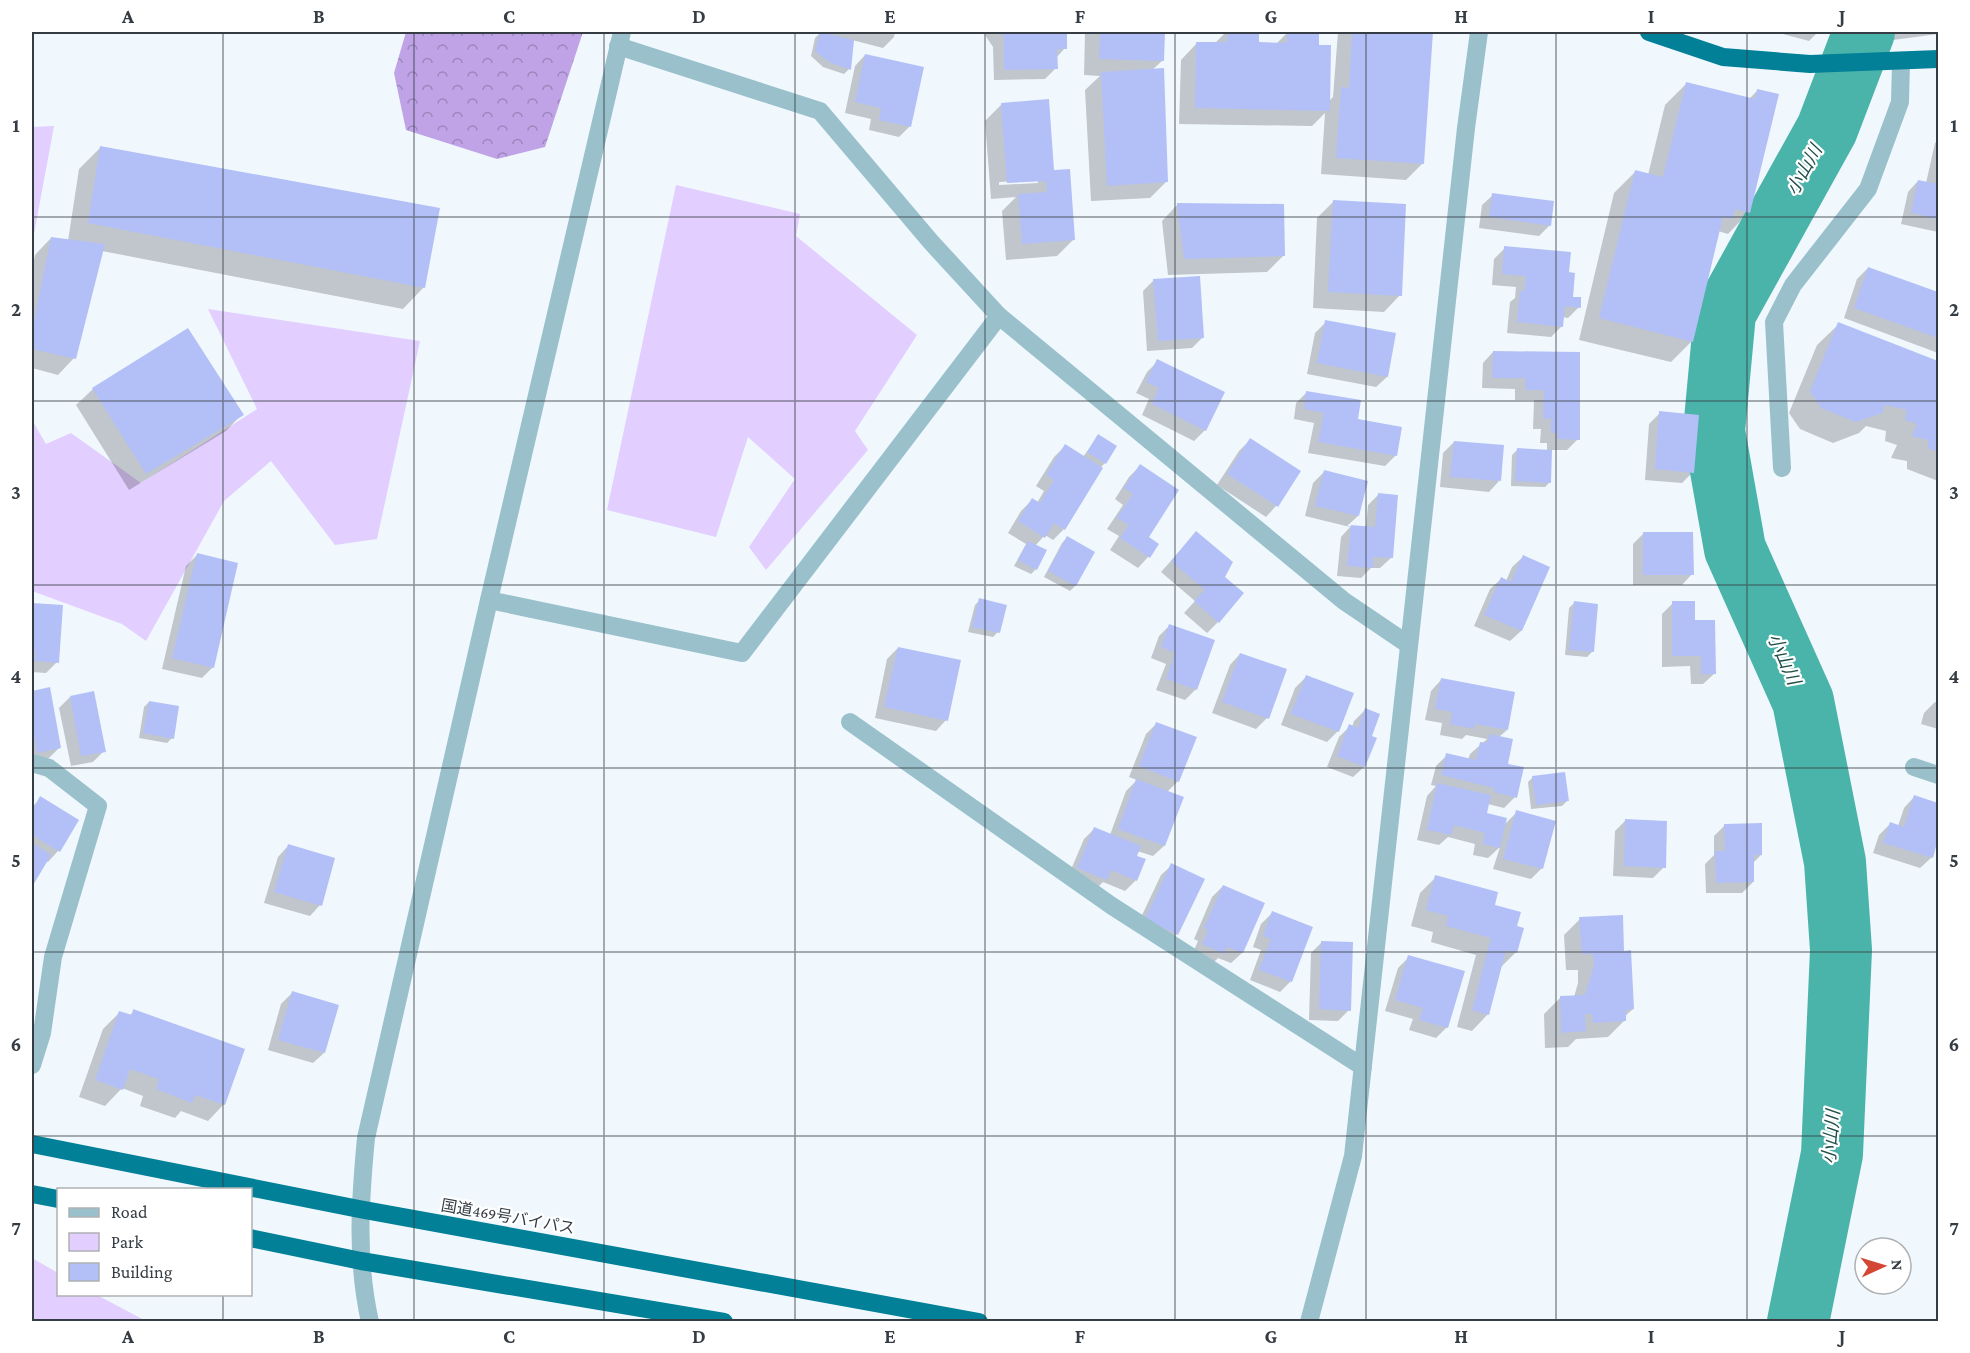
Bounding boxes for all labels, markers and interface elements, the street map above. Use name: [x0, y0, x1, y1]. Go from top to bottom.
text: A: [121, 5, 135, 27]
text: B: [313, 5, 325, 27]
text: C: [503, 5, 515, 27]
text: D: [692, 5, 706, 27]
text: E: [884, 5, 896, 27]
text: F: [1075, 5, 1086, 27]
text: G: [1265, 5, 1278, 27]
text: H: [1454, 5, 1468, 27]
text: I: [1648, 5, 1655, 27]
text: J: [1837, 5, 1846, 27]
text: 1: [12, 114, 20, 136]
text: 1: [1950, 114, 1958, 136]
water label: 小山川: [1782, 140, 1827, 198]
text: 2: [11, 298, 21, 320]
text: 2: [1949, 298, 1959, 320]
text: 3: [11, 481, 21, 503]
text: 3: [1949, 481, 1959, 503]
water label: 小山川: [1764, 630, 1805, 690]
text: 4: [11, 665, 22, 687]
text: 4: [1949, 665, 1960, 687]
text: 5: [11, 849, 21, 871]
text: 5: [1949, 849, 1959, 871]
text: 6: [11, 1033, 21, 1055]
text: 6: [1949, 1033, 1959, 1055]
water label: 小山川: [1819, 1107, 1843, 1165]
legend: [57, 1188, 252, 1296]
street label: 国道469号バイパス: [440, 1196, 576, 1237]
text: Road: [111, 1202, 148, 1222]
text: 7: [11, 1217, 21, 1239]
text: 7: [1949, 1217, 1959, 1239]
text: Park: [111, 1232, 143, 1252]
north arrow: [1853, 1236, 1913, 1296]
text: N: [1889, 1259, 1906, 1271]
text: Building: [111, 1262, 173, 1282]
text: A: [121, 1325, 135, 1347]
text: B: [313, 1325, 325, 1347]
text: C: [503, 1325, 515, 1347]
text: D: [692, 1325, 706, 1347]
text: E: [884, 1325, 896, 1347]
text: F: [1075, 1325, 1086, 1347]
text: G: [1265, 1325, 1278, 1347]
text: H: [1454, 1325, 1468, 1347]
text: I: [1648, 1325, 1655, 1347]
text: J: [1837, 1325, 1846, 1347]

